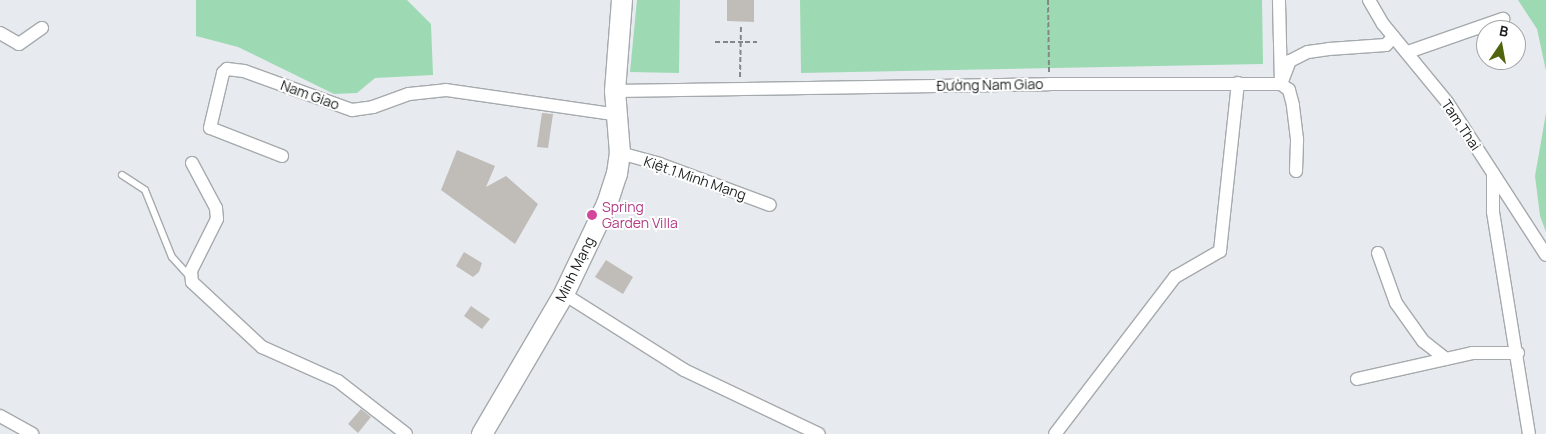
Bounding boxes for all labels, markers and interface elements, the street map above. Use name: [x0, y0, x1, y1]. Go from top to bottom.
north arrow: [1476, 20, 1526, 70]
text: B: [1498, 21, 1510, 41]
street label: Đường Nam Giao: [936, 76, 1044, 94]
street label: Nam Giao: [278, 77, 342, 113]
street label: Tam Thai: [1438, 96, 1484, 154]
street label: Kiệt 1 Minh Mạng: [642, 153, 748, 203]
place label: Spring Garden Villa: [602, 199, 678, 232]
marker: Spring Garden Villa: [586, 209, 598, 221]
street label: Minh Mạng: [552, 234, 598, 304]

